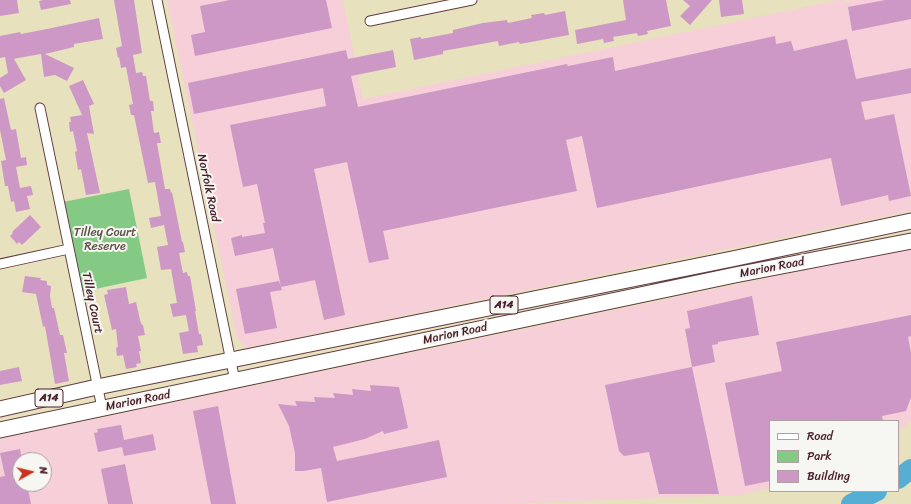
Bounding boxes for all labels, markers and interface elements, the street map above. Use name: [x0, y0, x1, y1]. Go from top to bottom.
street label: Norfolk Road: [194, 153, 222, 223]
park label: Tilley Court Reserve: [74, 226, 136, 254]
street label: Marion Road: [739, 255, 805, 281]
street label: Tilley Court: [78, 271, 106, 335]
road number: A14: [490, 296, 518, 314]
street label: Marion Road: [422, 320, 488, 348]
street label: Marion Road: [105, 388, 171, 414]
road number: A14: [35, 389, 63, 407]
legend: [769, 420, 899, 492]
text: Road: [807, 425, 833, 447]
text: Park: [807, 445, 832, 467]
north arrow: [12, 452, 52, 492]
text: N: [33, 465, 53, 475]
text: Building: [807, 465, 850, 487]

